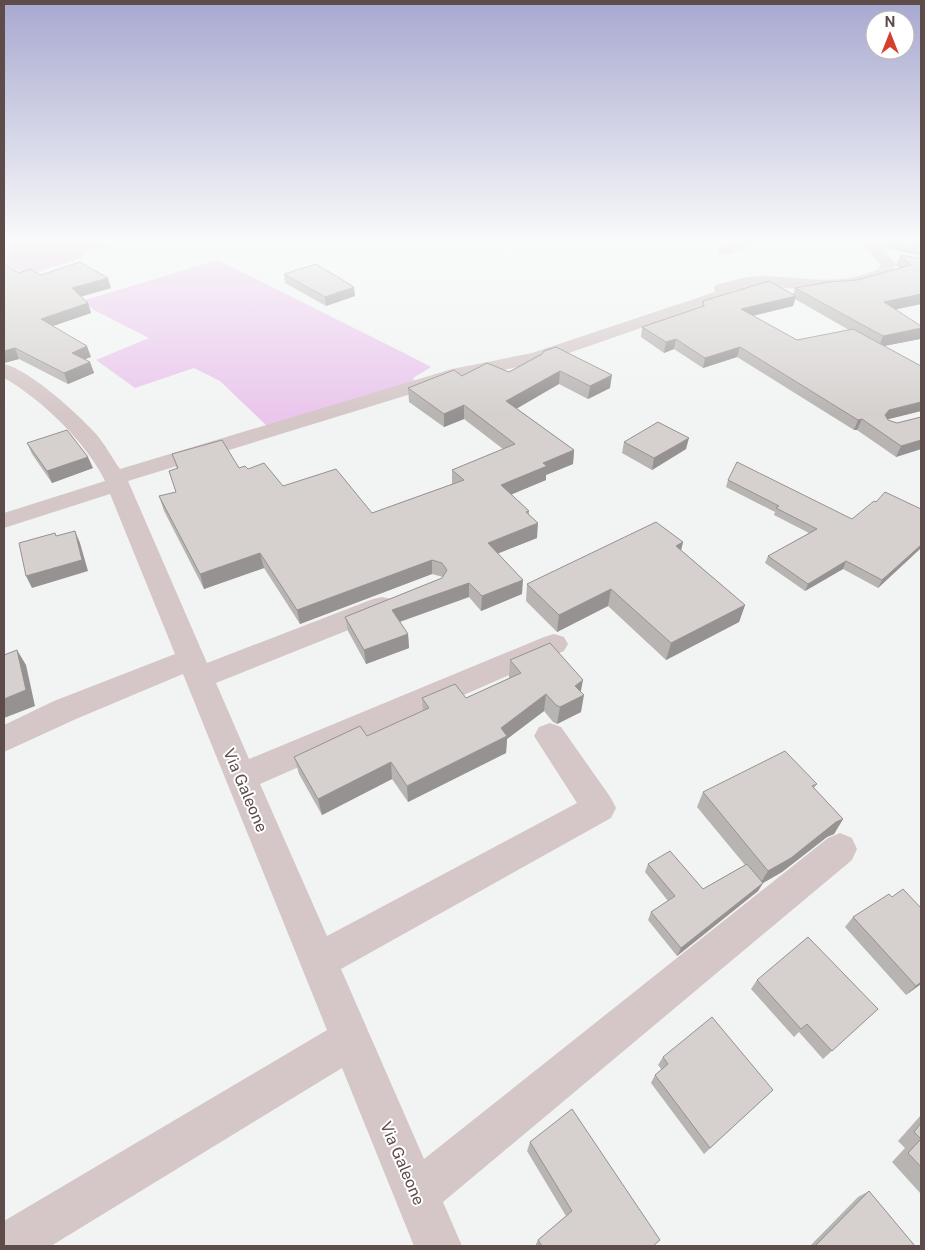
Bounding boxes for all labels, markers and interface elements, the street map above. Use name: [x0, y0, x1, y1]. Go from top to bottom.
north arrow: [865, 10, 915, 60]
text: N: [885, 14, 895, 30]
street label: Via Galeone: [219, 746, 272, 835]
street label: Via Galeone: [376, 1119, 429, 1208]

